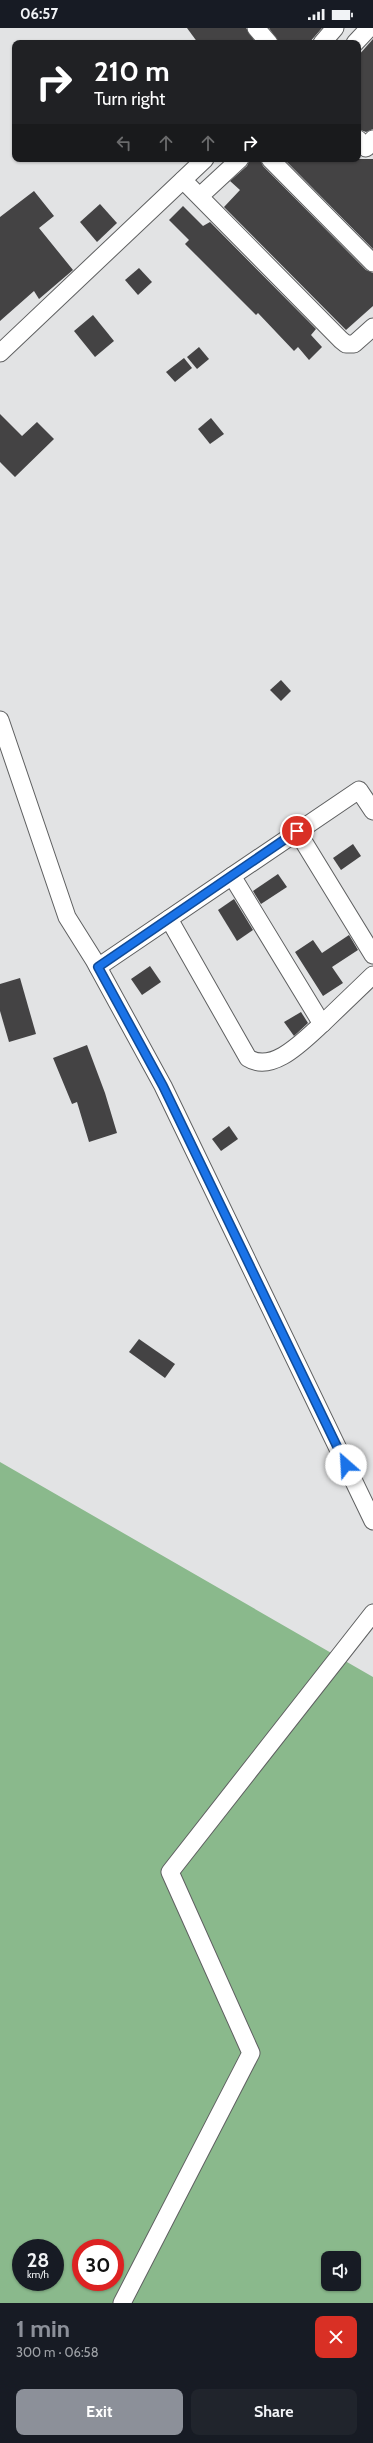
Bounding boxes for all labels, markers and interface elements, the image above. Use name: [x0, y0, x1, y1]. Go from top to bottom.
text: 06:57: [20, 5, 58, 23]
text: 210 m: [94, 54, 170, 88]
icon: right: [28, 56, 80, 108]
text: Turn right: [94, 88, 165, 110]
icon: left: [113, 132, 135, 154]
icon: ahead: [155, 132, 177, 154]
icon: ahead: [197, 132, 219, 154]
icon: right: [239, 132, 261, 154]
pin: [280, 814, 314, 848]
icon: arrive: [286, 820, 308, 842]
position arrow: [325, 1444, 367, 1486]
speed limit sign: 30: [72, 2239, 124, 2291]
text: 28: [27, 2248, 49, 2272]
map controls: [321, 2251, 361, 2291]
button: sound: [321, 2251, 361, 2291]
text: km/h: [27, 2268, 49, 2281]
text: 1 min: [16, 2314, 70, 2343]
button: close: [315, 2316, 357, 2358]
text: 300 m · 06:58: [16, 2344, 99, 2360]
button: Exit: [16, 2389, 183, 2435]
button: Share: [191, 2389, 357, 2435]

